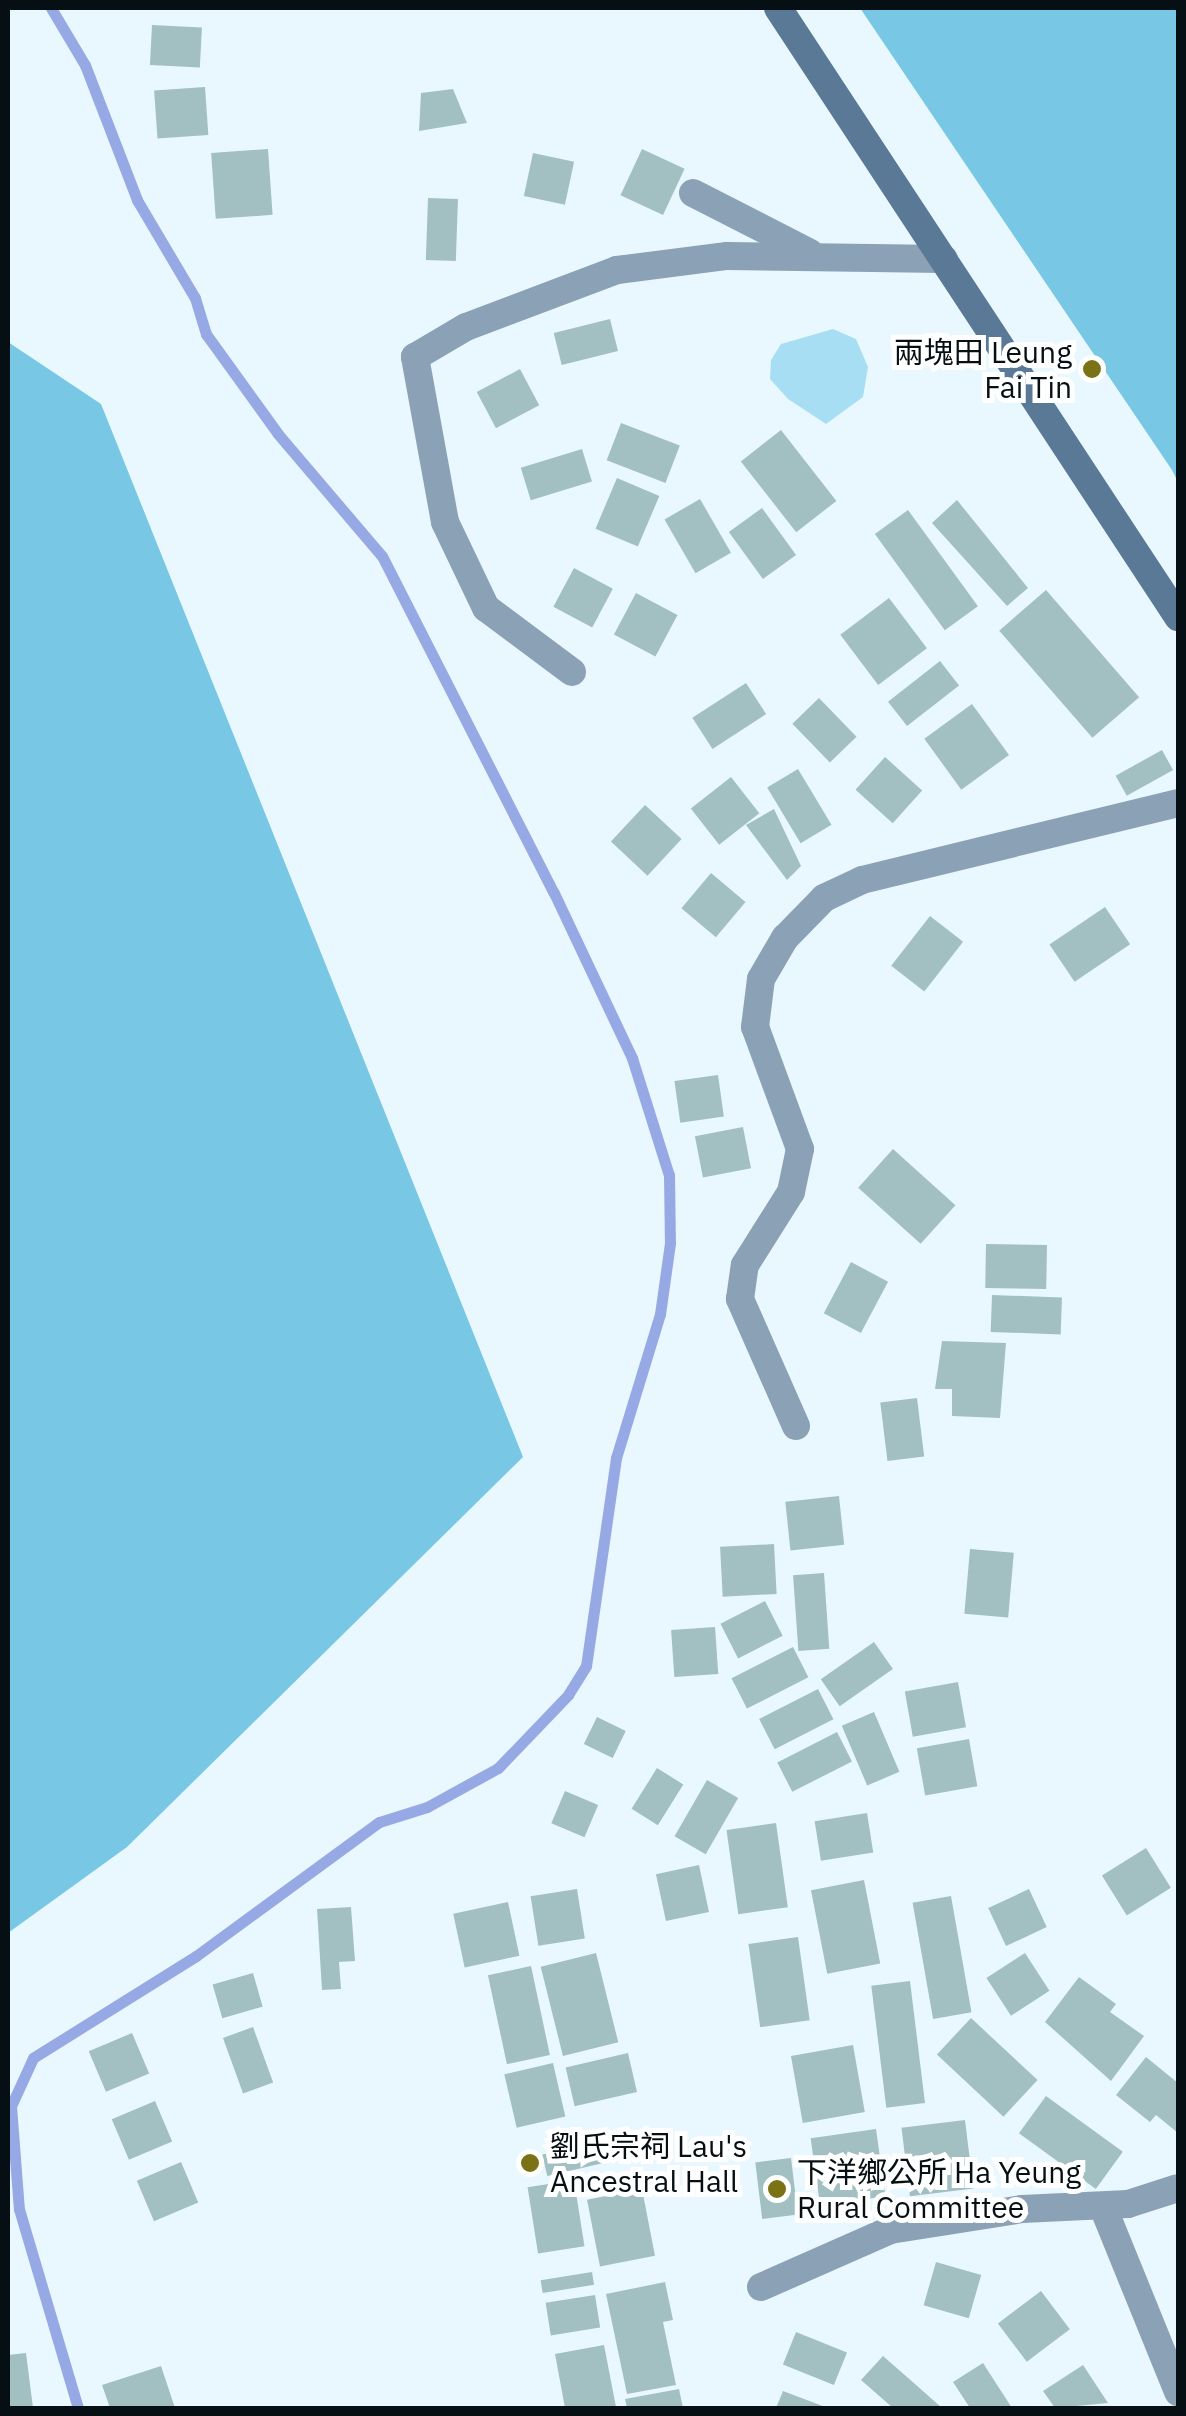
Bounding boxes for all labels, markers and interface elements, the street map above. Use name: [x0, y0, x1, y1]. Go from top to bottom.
place label: 兩塊田 Leung Fai Tin: [894, 334, 1072, 404]
marker: 兩塊田 Leung Fai Tin: [1081, 358, 1103, 380]
place label: 劉氏宗祠 Lau's Ancestral Hall: [550, 2128, 747, 2198]
marker: 劉氏宗祠 Lau's Ancestral Hall: [519, 2152, 541, 2174]
place label: 下洋鄉公所 Ha Yeung Rural Committee: [797, 2154, 1081, 2224]
marker: 下洋鄉公所 Ha Yeung Rural Committee: [766, 2178, 788, 2200]

